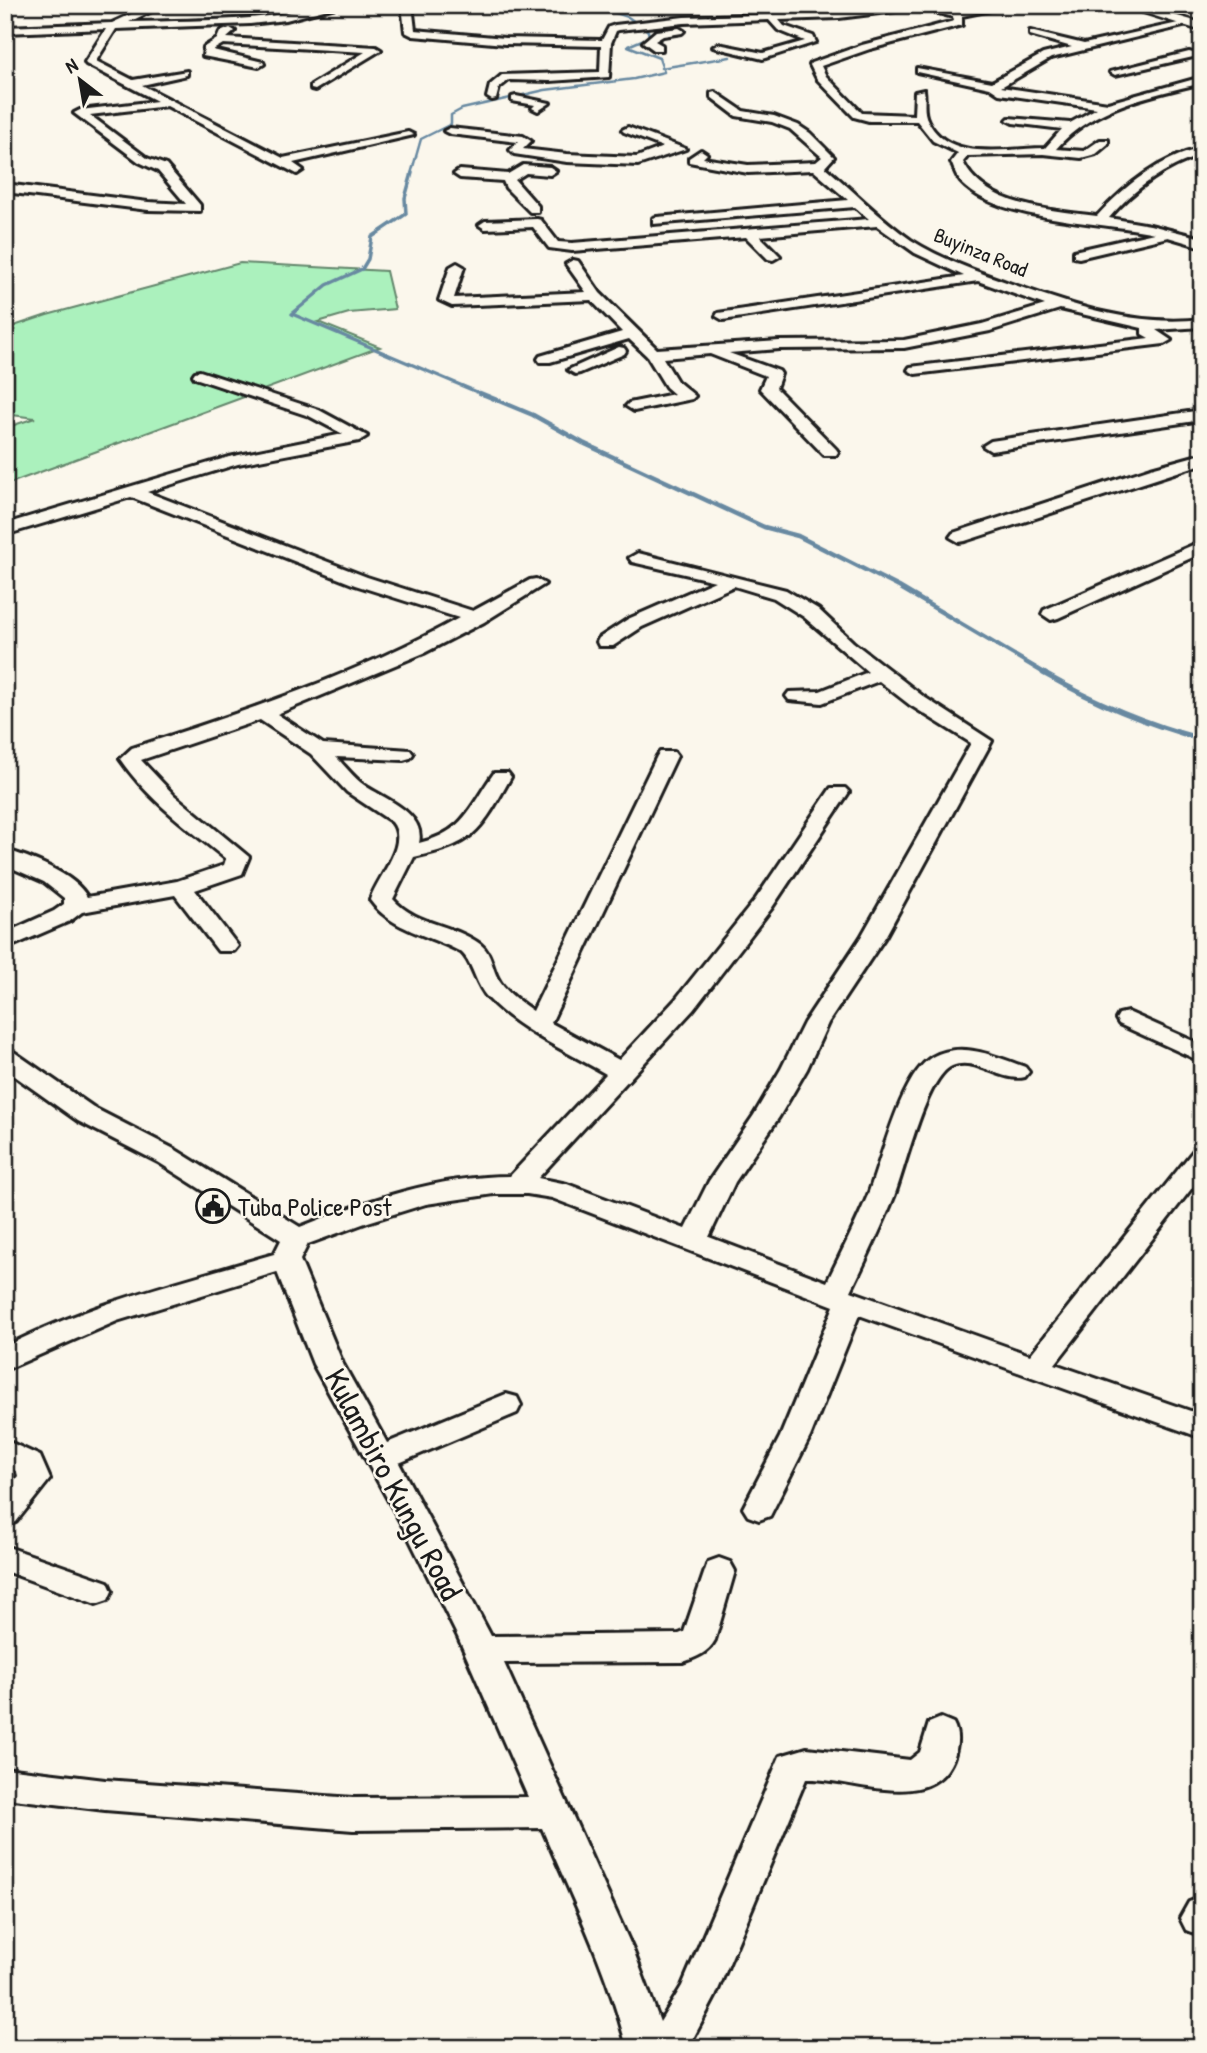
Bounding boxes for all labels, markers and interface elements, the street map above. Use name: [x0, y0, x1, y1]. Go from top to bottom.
north arrow: [46, 46, 116, 116]
text: N: [60, 52, 82, 79]
street label: Buyinza Road: [930, 220, 1032, 284]
public building icon: Tuba Police Post: [194, 1187, 232, 1225]
place label: Tuba Police Post: [238, 1189, 393, 1224]
street label: Kulambiro Kungu Road: [315, 1361, 473, 1607]

